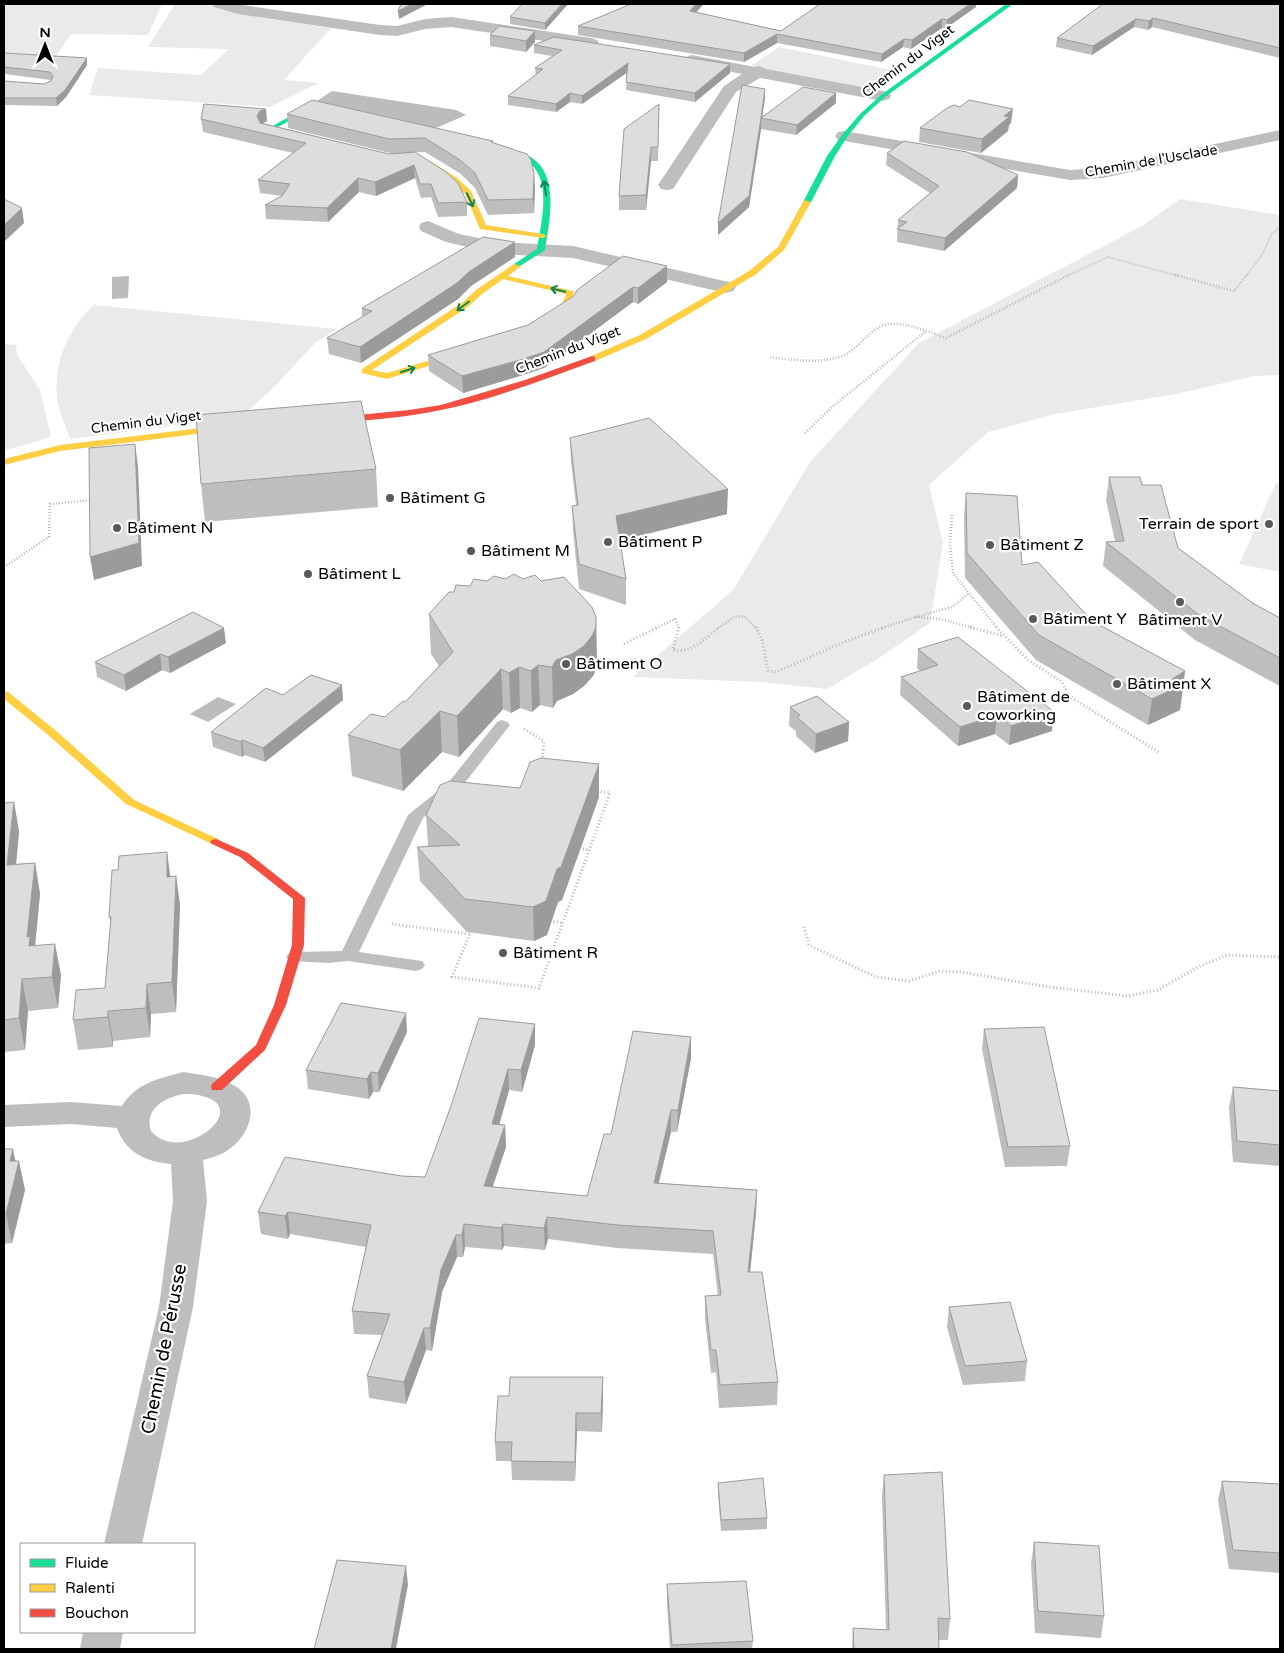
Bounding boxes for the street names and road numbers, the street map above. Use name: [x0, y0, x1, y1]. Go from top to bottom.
street label: Chemin du Viget: [859, 20, 958, 101]
street label: Chemin de l'Usclade: [1083, 141, 1219, 181]
street label: Chemin du Viget: [513, 322, 623, 378]
street label: Chemin du Viget: [90, 407, 203, 437]
street label: Chemin de Pérusse: [137, 1262, 191, 1436]

